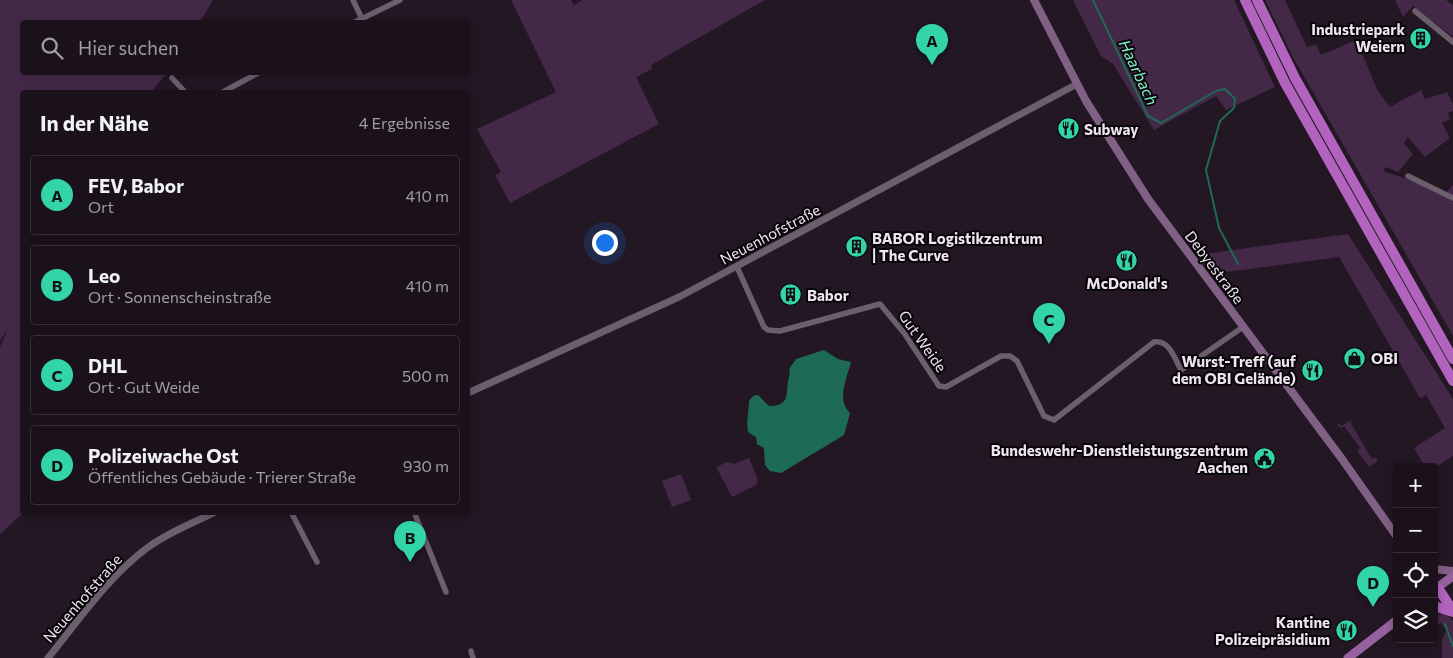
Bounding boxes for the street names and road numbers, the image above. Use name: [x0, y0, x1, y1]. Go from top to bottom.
street label: Neuenhofstraße: [717, 200, 823, 268]
street label: Debyestraße: [1182, 227, 1248, 307]
street label: Gut Weide: [895, 307, 951, 375]
street label: Neuenhofstraße: [39, 550, 125, 646]

